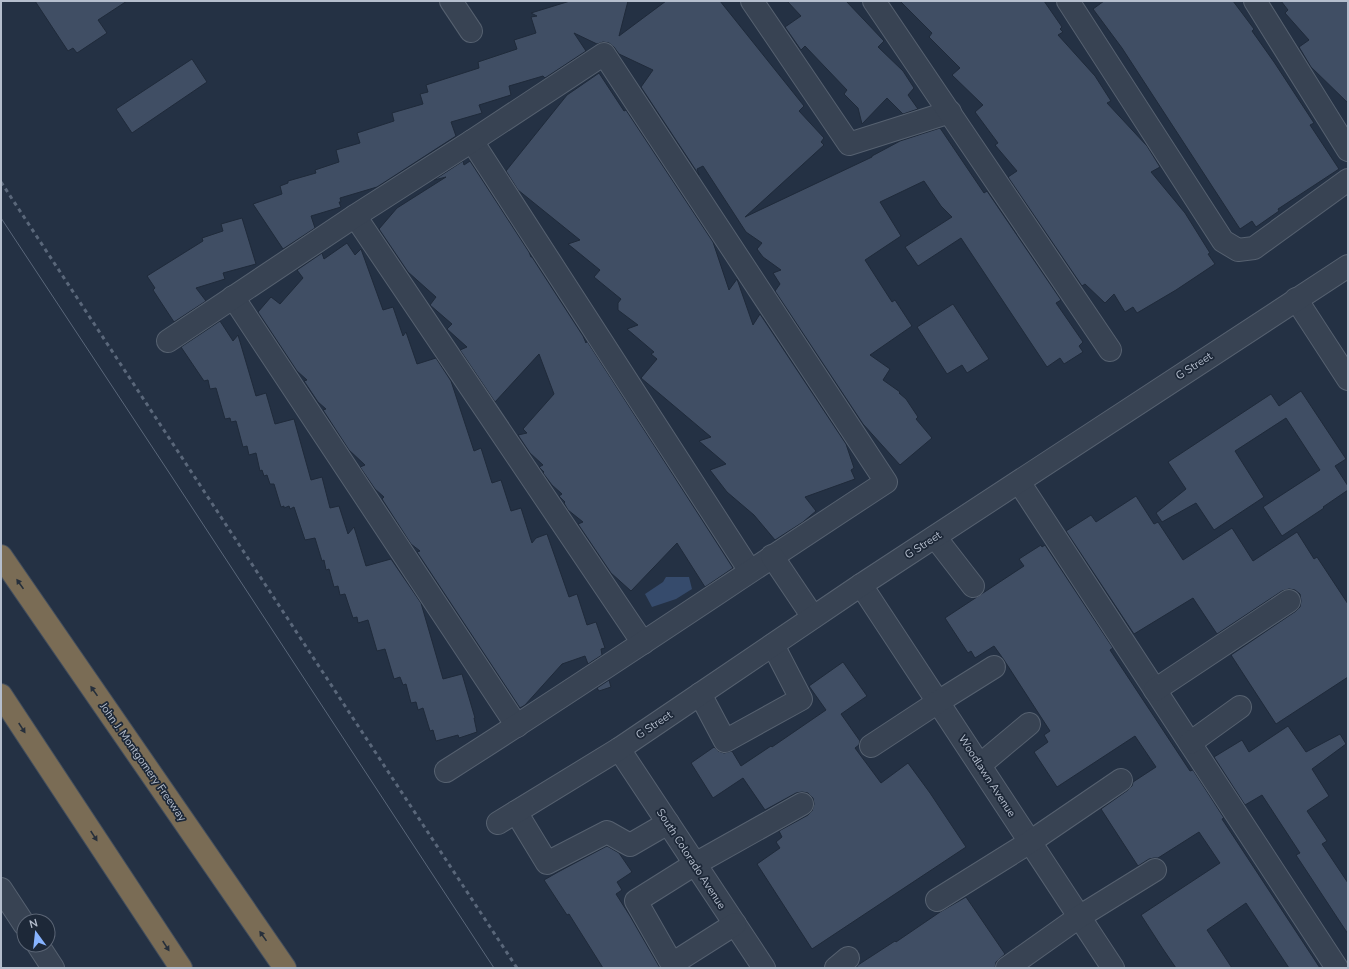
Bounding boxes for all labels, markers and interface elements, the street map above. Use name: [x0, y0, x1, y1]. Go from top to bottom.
street label: G Street: [1173, 349, 1215, 383]
street label: G Street: [902, 528, 944, 562]
one-way arrow: [16, 578, 24, 589]
one-way arrow: [90, 685, 98, 696]
street label: John J. Montgomery Freeway: [96, 699, 190, 825]
street label: G Street: [633, 707, 675, 743]
one-way arrow: [19, 722, 26, 734]
street label: Woodlawn Avenue: [955, 732, 1019, 820]
street label: South Colorado Avenue: [653, 806, 729, 912]
one-way arrow: [90, 831, 98, 842]
north arrow: [16, 913, 56, 953]
text: N: [28, 916, 39, 932]
one-way arrow: [259, 931, 267, 941]
one-way arrow: [162, 940, 170, 951]

